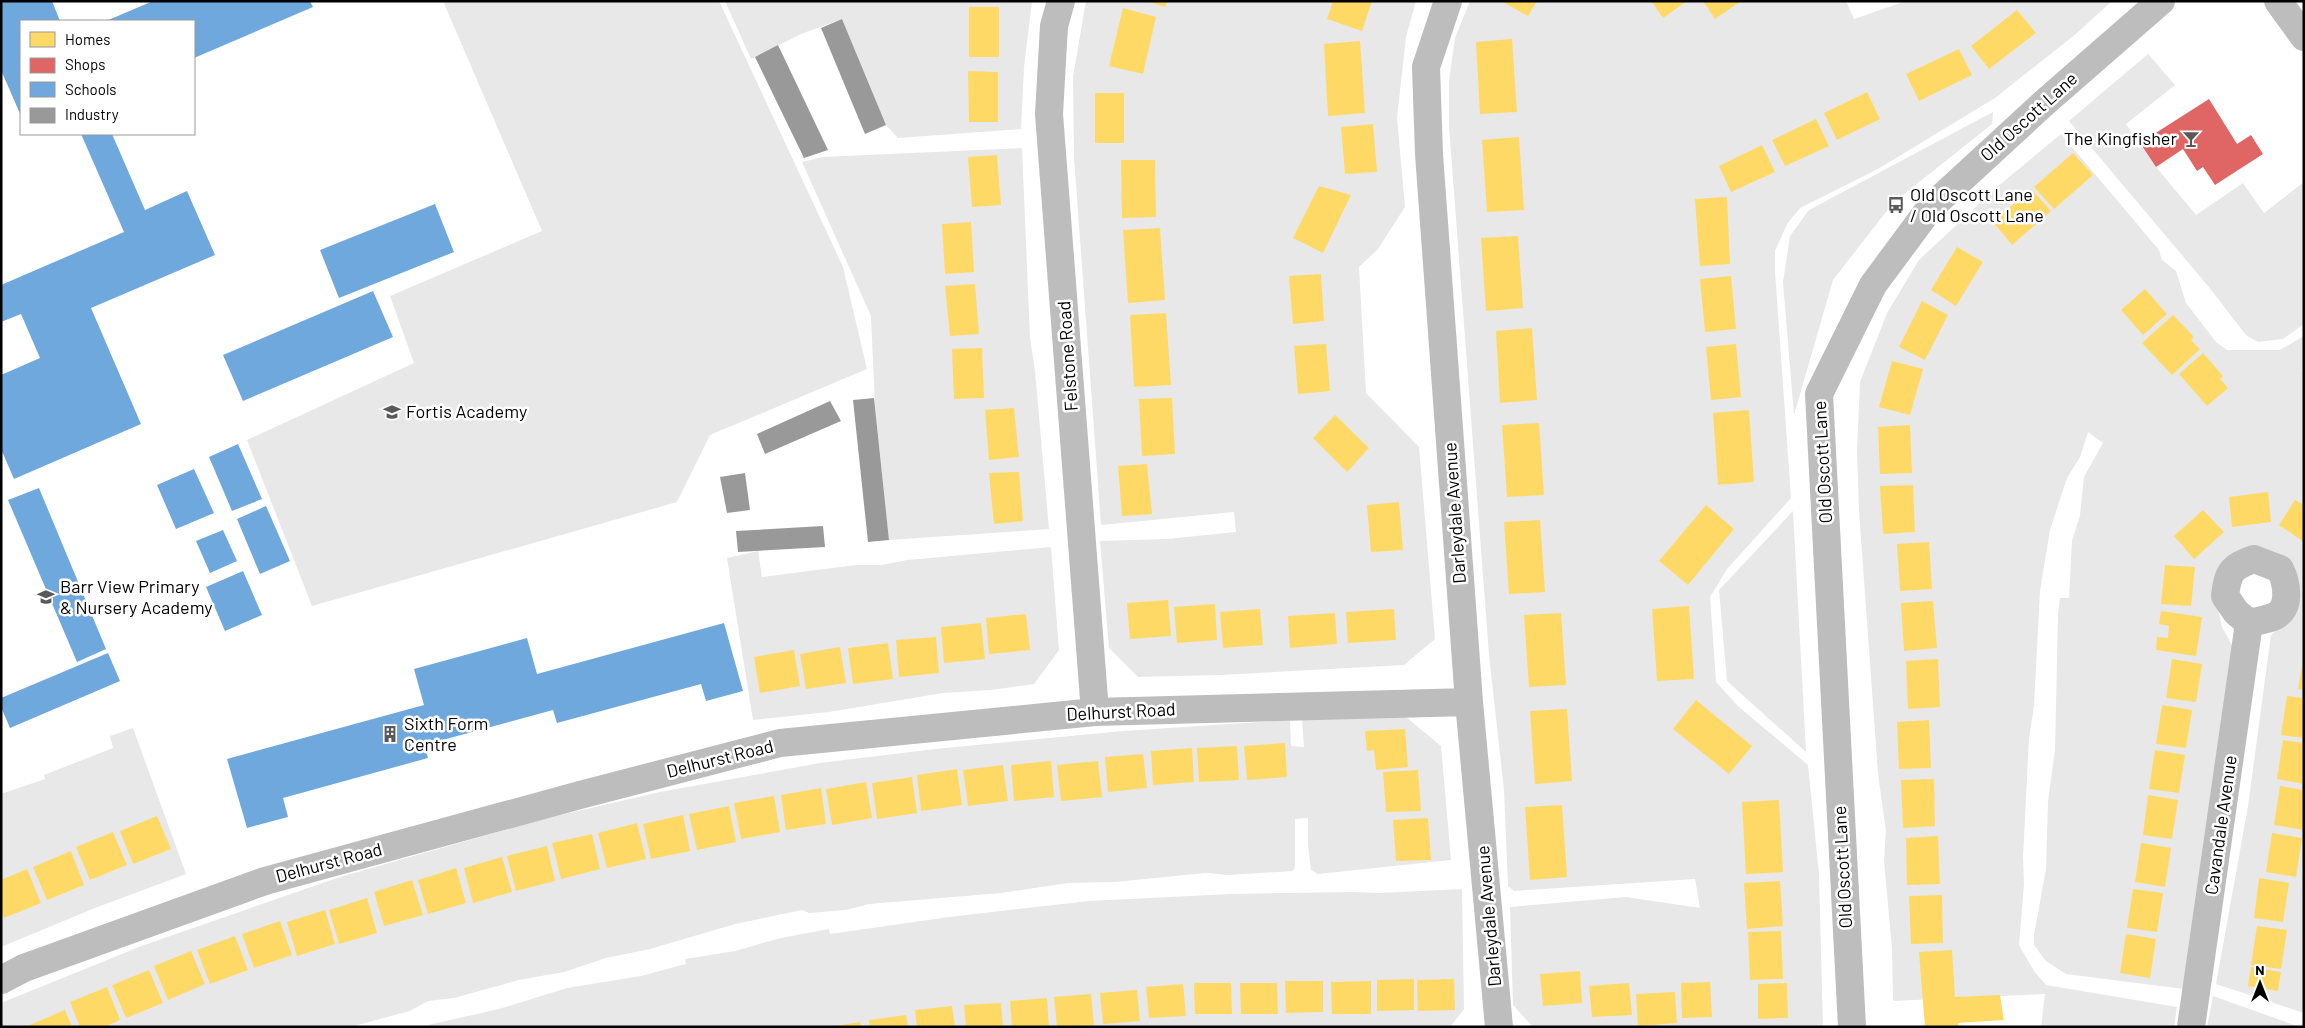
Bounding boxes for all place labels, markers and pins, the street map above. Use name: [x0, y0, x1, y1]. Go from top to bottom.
place label: The Kingfisher: [2064, 127, 2177, 149]
bar icon: The Kingfisher: [2181, 129, 2201, 149]
place label: Old Oscott Lane / Old Oscott Lane: [1910, 183, 2044, 226]
bus stop icon: Old Oscott Lane / Old Oscott Lane: [1886, 195, 1906, 215]
place label: Fortis Academy: [406, 400, 527, 422]
school or university icon: Fortis Academy: [382, 402, 402, 422]
place label: Barr View Primary & Nursery Academy: [60, 575, 213, 618]
school or university icon: Barr View Primary & Nursery Academy: [36, 587, 56, 607]
place label: Sixth Form Centre: [404, 712, 488, 755]
building icon: Sixth Form Centre: [380, 724, 400, 744]

